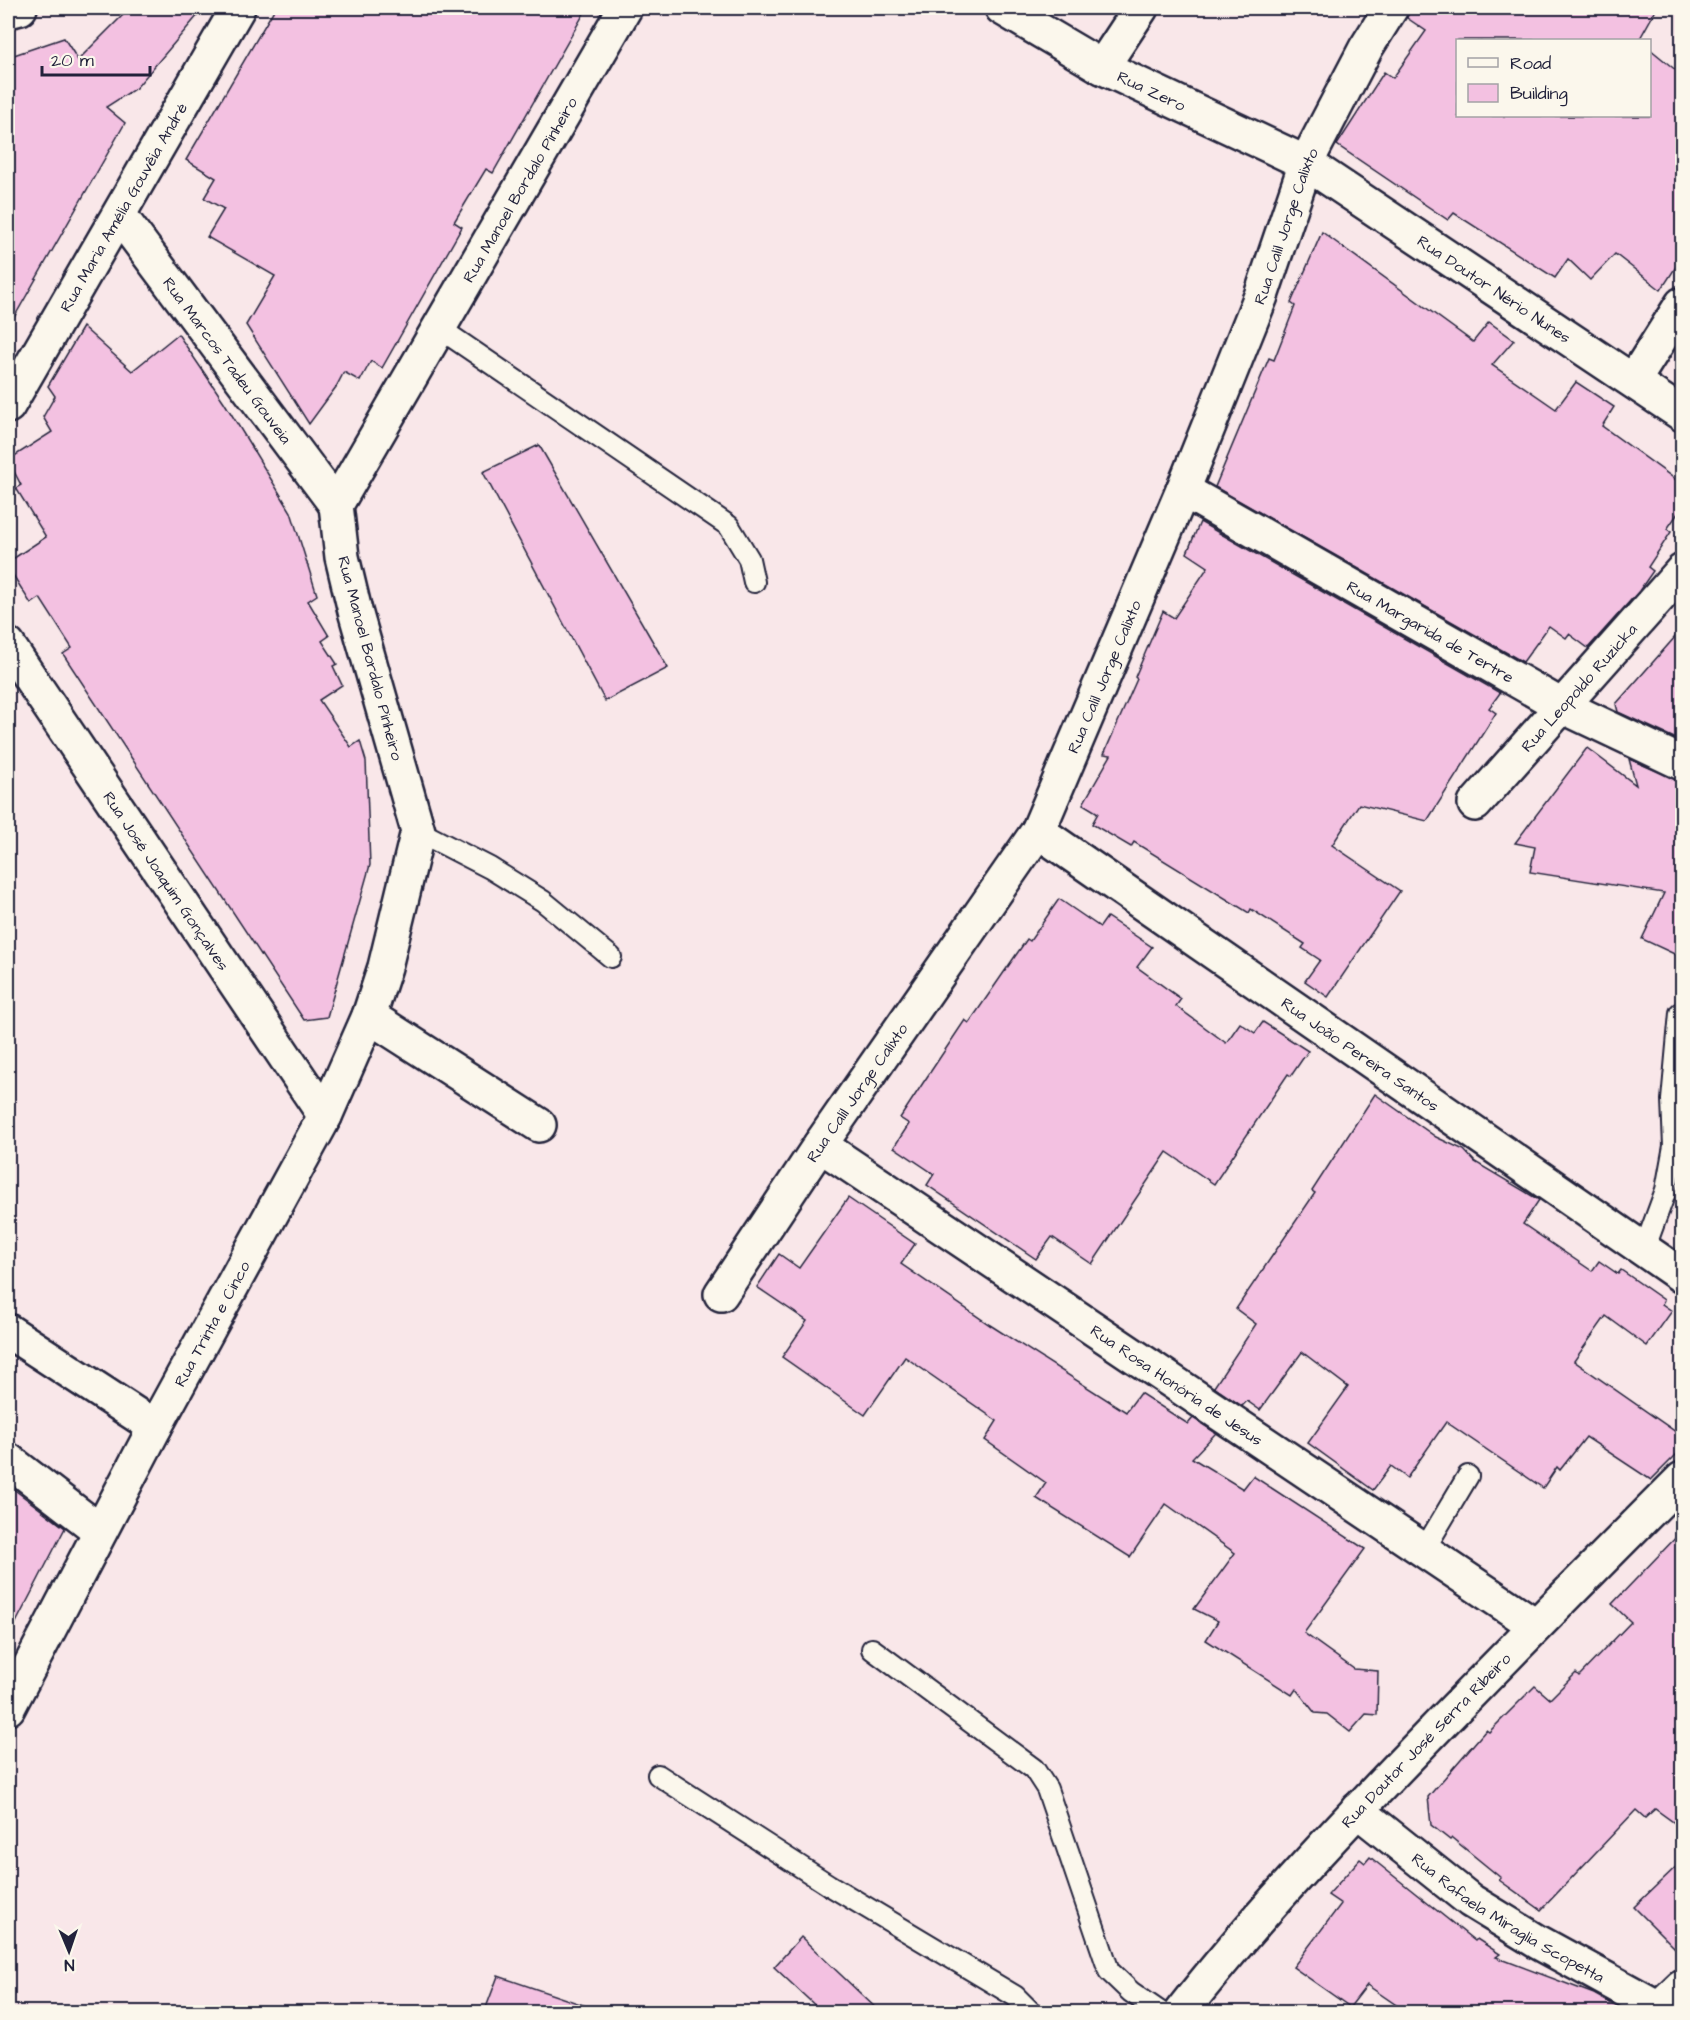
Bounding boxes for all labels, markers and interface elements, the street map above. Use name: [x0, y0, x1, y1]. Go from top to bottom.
scale bar: [42, 39, 150, 77]
legend: [1456, 39, 1651, 117]
text: 20 m: [51, 48, 94, 73]
text: Road: [1510, 51, 1551, 76]
street label: Rua Zero: [1113, 66, 1189, 117]
text: Building: [1510, 81, 1568, 107]
street label: Rua Manoel Bordalo Pinheiro: [458, 93, 583, 287]
street label: Rua Maria Amélia Gouvêia André: [55, 98, 193, 316]
street label: Rua Calil Jorge Calixto: [1249, 144, 1324, 308]
street label: Rua Doutor Nério Nunes: [1413, 230, 1575, 349]
street label: Rua Marcos Tadeu Gouveia: [157, 273, 297, 449]
street label: Rua Manoel Bordalo Pinheiro: [332, 554, 408, 763]
street label: Rua Margarida de Tertre: [1342, 576, 1518, 689]
street label: Rua Calil Jorge Calixto: [1062, 597, 1147, 757]
street label: Rua Leopoldo Ruzicka: [1516, 619, 1642, 757]
street label: Rua José Joaquim Gonçalves: [98, 787, 234, 975]
street label: Rua João Pereira Santos: [1277, 992, 1443, 1117]
street label: Rua Calil Jorge Calixto: [802, 1019, 913, 1167]
street label: Rua Trinta e Cinco: [169, 1257, 256, 1391]
street label: Rua Rosa Honória de Jesus: [1086, 1320, 1267, 1451]
street label: Rua Doutor José Serra Ribeiro: [1336, 1648, 1516, 1833]
street label: Rua Rafaela Miraglia Scopetta: [1407, 1848, 1608, 1988]
north arrow: [39, 1921, 99, 1981]
text: N: [64, 1954, 75, 1976]

